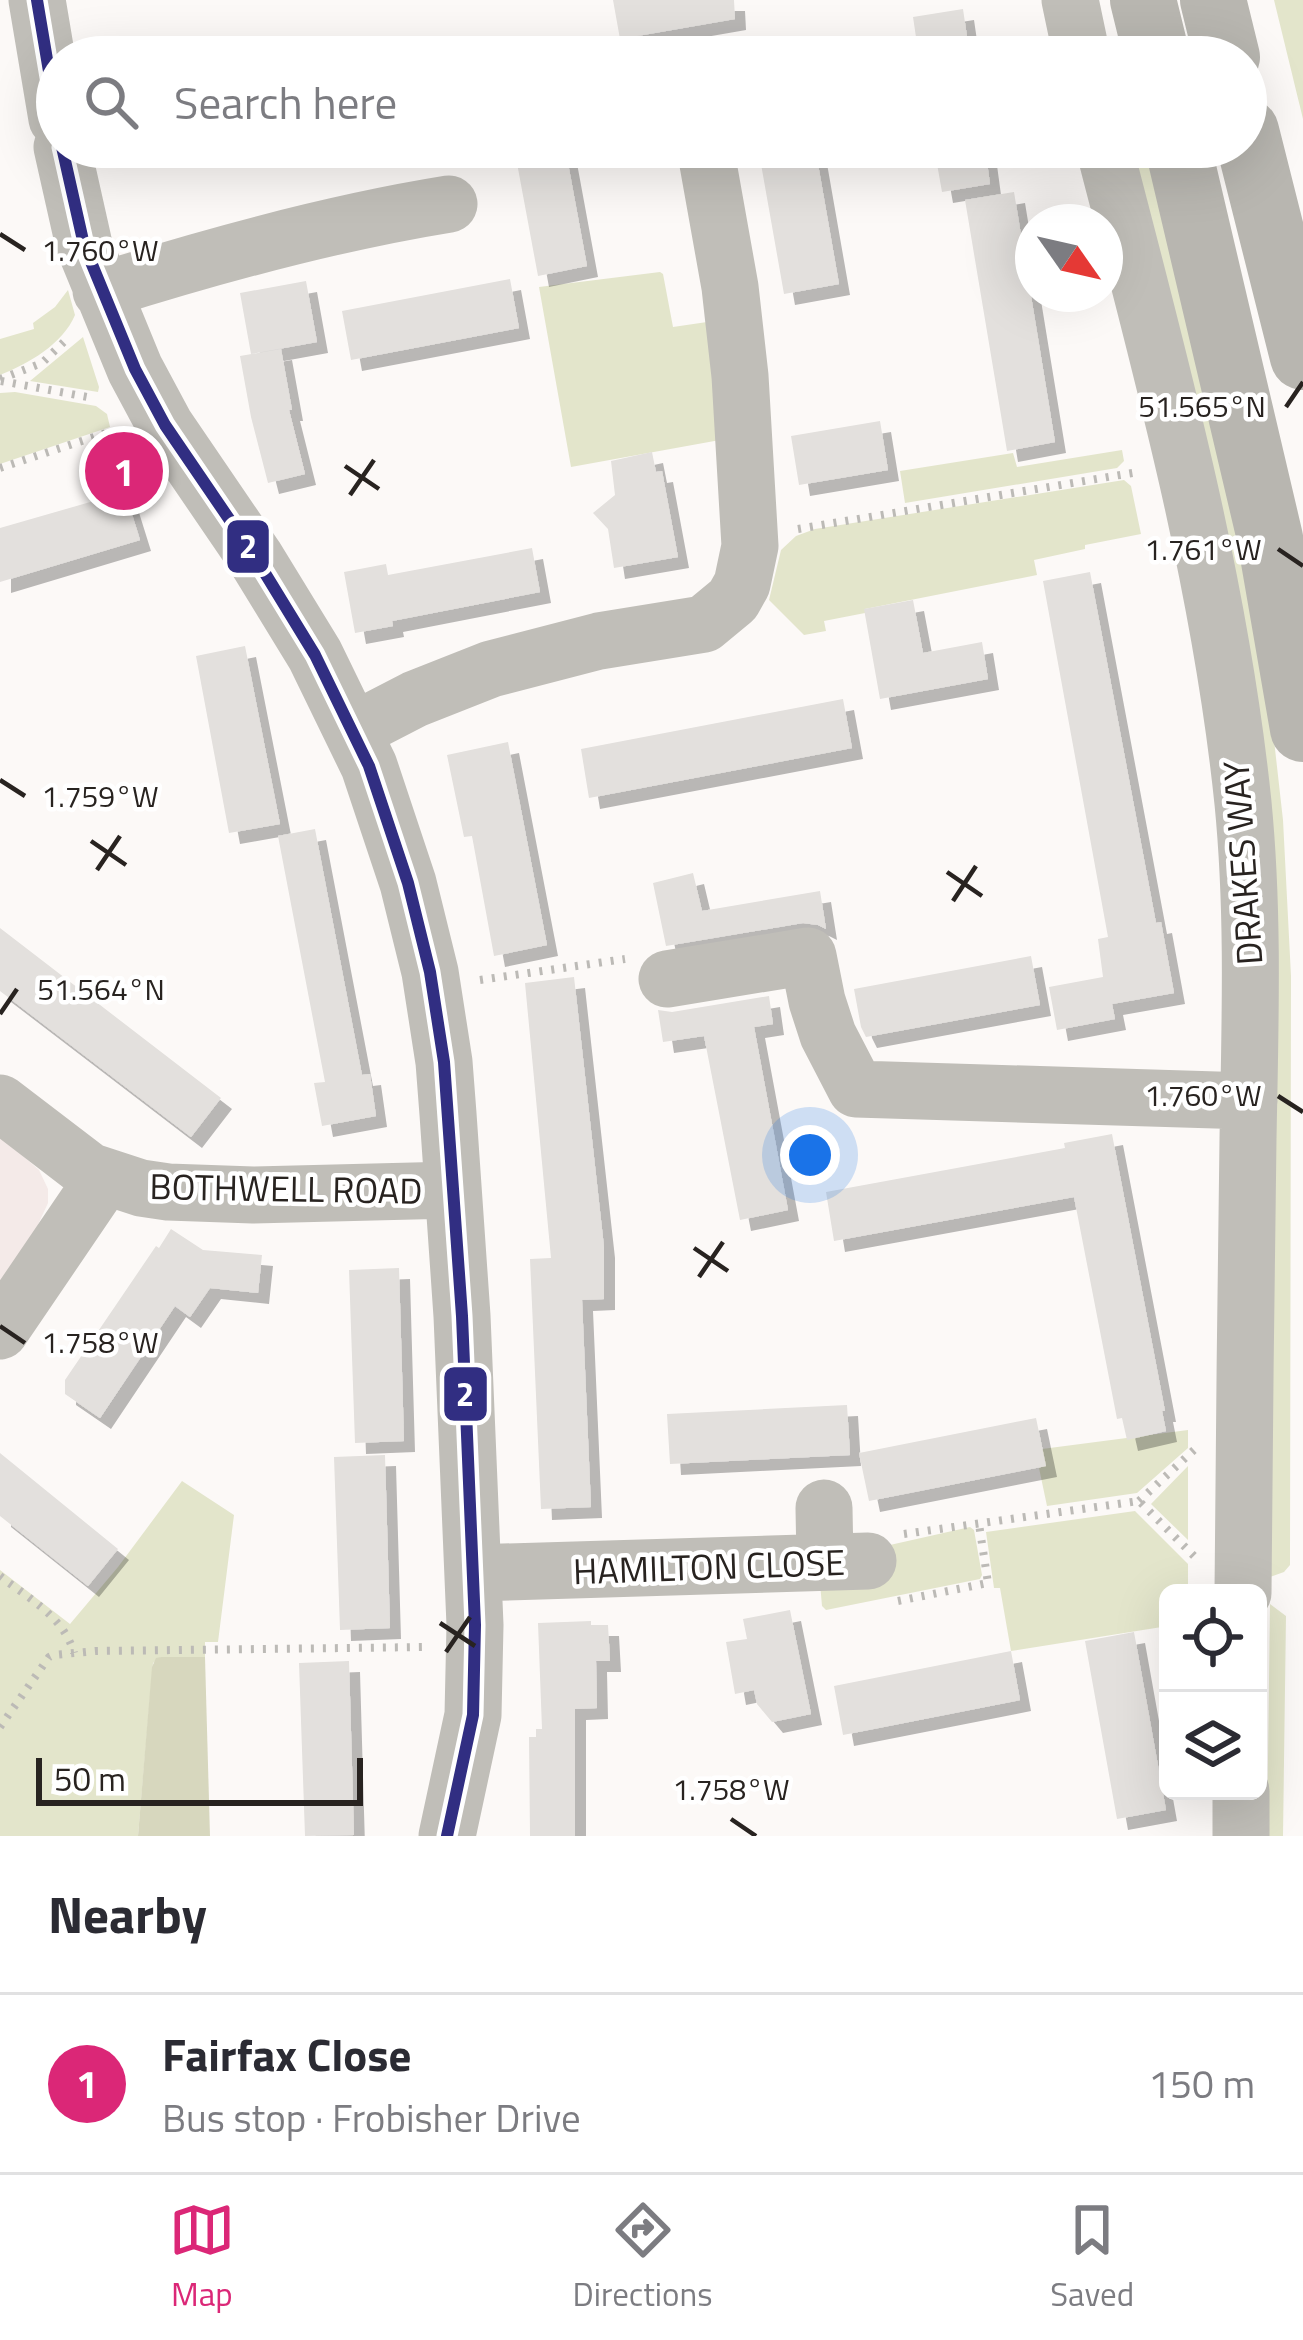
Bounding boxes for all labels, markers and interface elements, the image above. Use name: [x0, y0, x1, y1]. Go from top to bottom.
search box: [36, 36, 1267, 168]
text: Search here: [174, 68, 397, 136]
icon: search: [78, 69, 144, 135]
north arrow: [1015, 204, 1123, 312]
text: 1.760°W: [41, 227, 159, 273]
text: 51.565°N: [1138, 383, 1266, 429]
pin: 1: [85, 426, 163, 516]
line badge: 2: [225, 518, 271, 575]
text: 2: [239, 521, 257, 571]
text: 1.761°W: [1144, 526, 1262, 572]
street label: DRAKES WAY: [1207, 758, 1277, 967]
text: 1.759°W: [41, 773, 159, 819]
text: 51.564°N: [37, 966, 165, 1012]
text: 1.760°W: [1144, 1072, 1262, 1118]
your location: [780, 1125, 840, 1185]
street label: BOTHWELL ROAD: [149, 1158, 423, 1218]
text: 1.758°W: [41, 1319, 159, 1365]
line badge: 2: [442, 1365, 489, 1423]
text: 2: [456, 1369, 474, 1419]
street label: HAMILTON CLOSE: [572, 1534, 846, 1598]
map controls: [1159, 1584, 1267, 1800]
button: locate: [1159, 1584, 1267, 1692]
button: layers: [1159, 1692, 1267, 1800]
scale bar: [36, 1752, 363, 1805]
text: 50 m: [54, 1754, 126, 1804]
text: 1.758°W: [672, 1766, 790, 1812]
text: Nearby: [48, 1875, 207, 1953]
text: Fairfax Close: [162, 2020, 411, 2088]
text: 1: [76, 2054, 98, 2113]
text: 150 m: [1148, 2054, 1255, 2113]
text: Bus stop · Frobisher Drive: [162, 2088, 581, 2147]
tab: Map: [169, 2197, 235, 2319]
tab: Directions: [573, 2197, 712, 2319]
tab: Saved: [1050, 2197, 1134, 2319]

